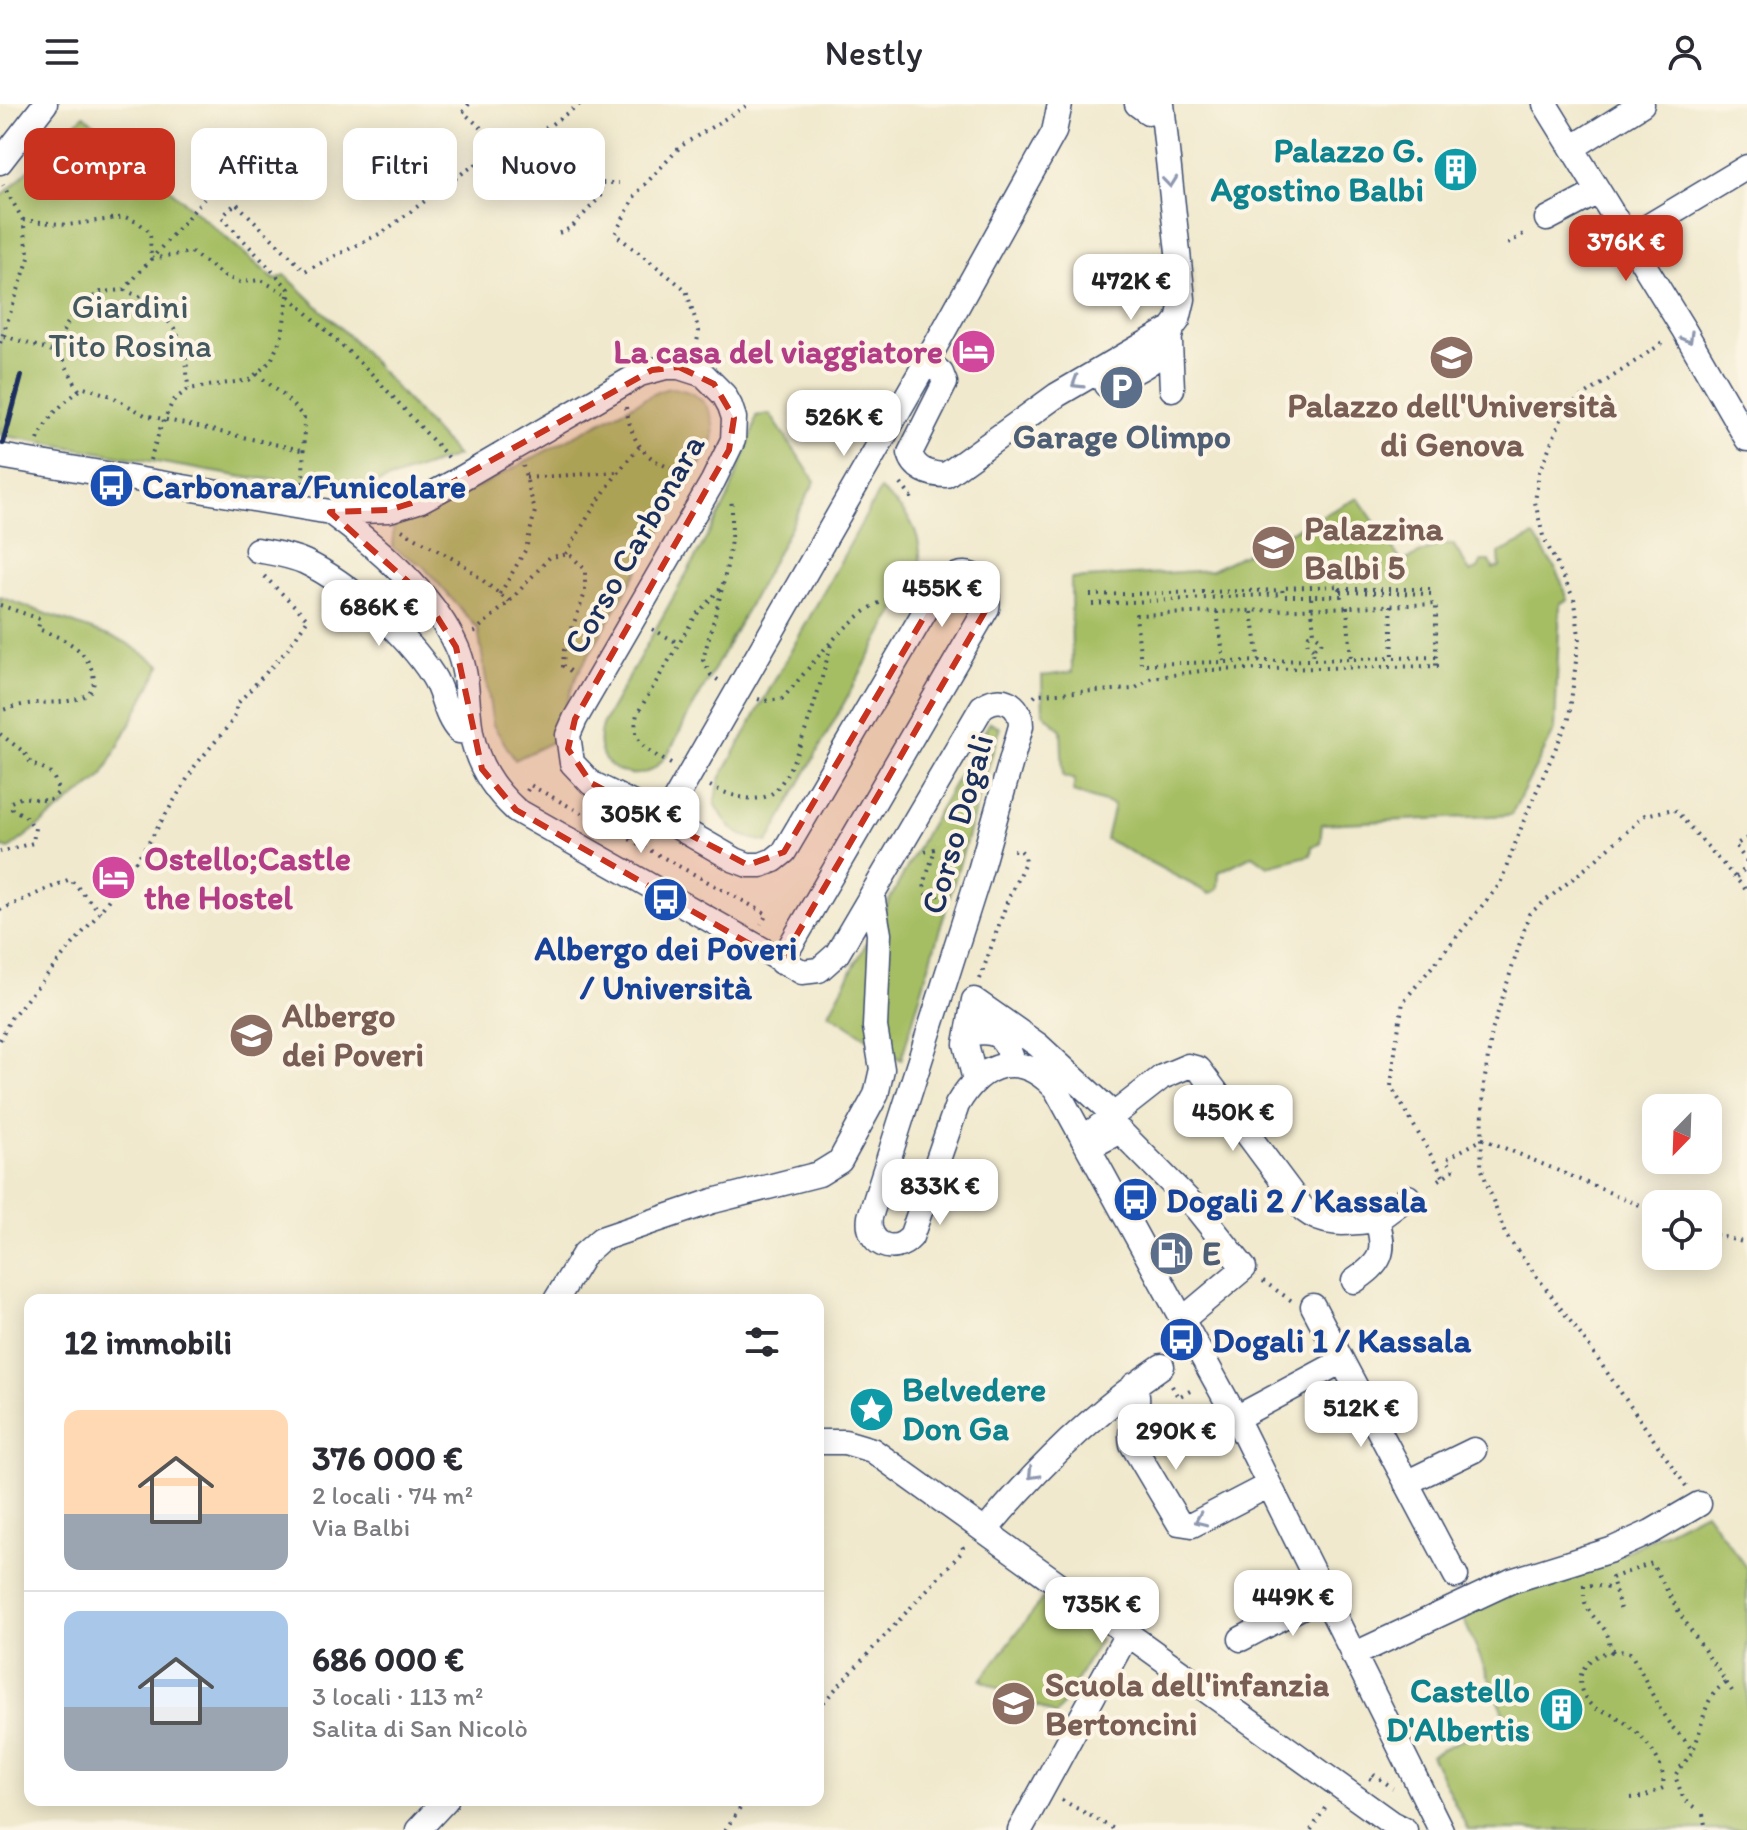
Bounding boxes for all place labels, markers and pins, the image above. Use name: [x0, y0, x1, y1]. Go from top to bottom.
place label: Palazzo G. Agostino Balbi: [1211, 130, 1424, 210]
building icon: Palazzo G. Agostino Balbi: [1431, 146, 1479, 194]
pin: 376K €: [1561, 215, 1691, 283]
pin: 472K €: [1066, 254, 1196, 322]
hotel icon: La casa del viaggiatore: [950, 327, 998, 375]
place label: La casa del viaggiatore: [613, 331, 943, 372]
school or university icon: Palazzo dell'Università di Genova: [1428, 333, 1476, 381]
parking icon: Garage Olimpo: [1098, 364, 1146, 412]
place label: Palazzo dell'Università di Genova: [1287, 385, 1617, 465]
pin: 526K €: [779, 390, 909, 458]
place label: Garage Olimpo: [1013, 416, 1231, 457]
bus stop icon: Carbonara/Funicolare: [87, 462, 135, 510]
place label: Carbonara/Funicolare: [142, 466, 466, 507]
place label: Palazzina Balbi 5: [1304, 508, 1443, 588]
school or university icon: Palazzina Balbi 5: [1249, 524, 1297, 572]
pin: 455K €: [877, 561, 1007, 629]
pin: 686K €: [314, 580, 444, 648]
pin: 305K €: [576, 787, 706, 855]
place label: Ostello;Castle the Hostel: [144, 838, 351, 918]
hotel icon: Ostello;Castle the Hostel: [89, 854, 137, 902]
bus stop icon: Albergo dei Poveri / Università: [642, 876, 690, 924]
place label: Albergo dei Poveri / Università: [534, 928, 798, 1008]
place label: Albergo dei Poveri: [282, 995, 424, 1075]
school or university icon: Albergo dei Poveri: [227, 1011, 275, 1059]
pin: 450K €: [1168, 1085, 1298, 1153]
pin: 833K €: [875, 1159, 1005, 1227]
bus stop icon: Dogali 2 / Kassala: [1111, 1176, 1159, 1224]
place label: Dogali 2 / Kassala: [1166, 1180, 1428, 1221]
fuel station icon: E: [1147, 1229, 1195, 1277]
place label: E: [1202, 1233, 1221, 1274]
bus stop icon: Dogali 1 / Kassala: [1157, 1316, 1205, 1364]
place label: Dogali 1 / Kassala: [1212, 1320, 1471, 1361]
place label: Belvedere Don Ga: [902, 1369, 1046, 1449]
pin: 512K €: [1296, 1381, 1426, 1449]
place icon: Belvedere Don Ga: [847, 1385, 895, 1433]
pin: 290K €: [1111, 1404, 1241, 1472]
pin: 449K €: [1228, 1570, 1358, 1638]
pin: 735K €: [1037, 1577, 1167, 1645]
place label: Scuola dell'infanzia Bertoncini: [1045, 1664, 1329, 1744]
place label: Castello D'Albertis: [1386, 1670, 1530, 1750]
school or university icon: Scuola dell'infanzia Bertoncini: [990, 1680, 1038, 1728]
building icon: Castello D'Albertis: [1537, 1686, 1585, 1734]

